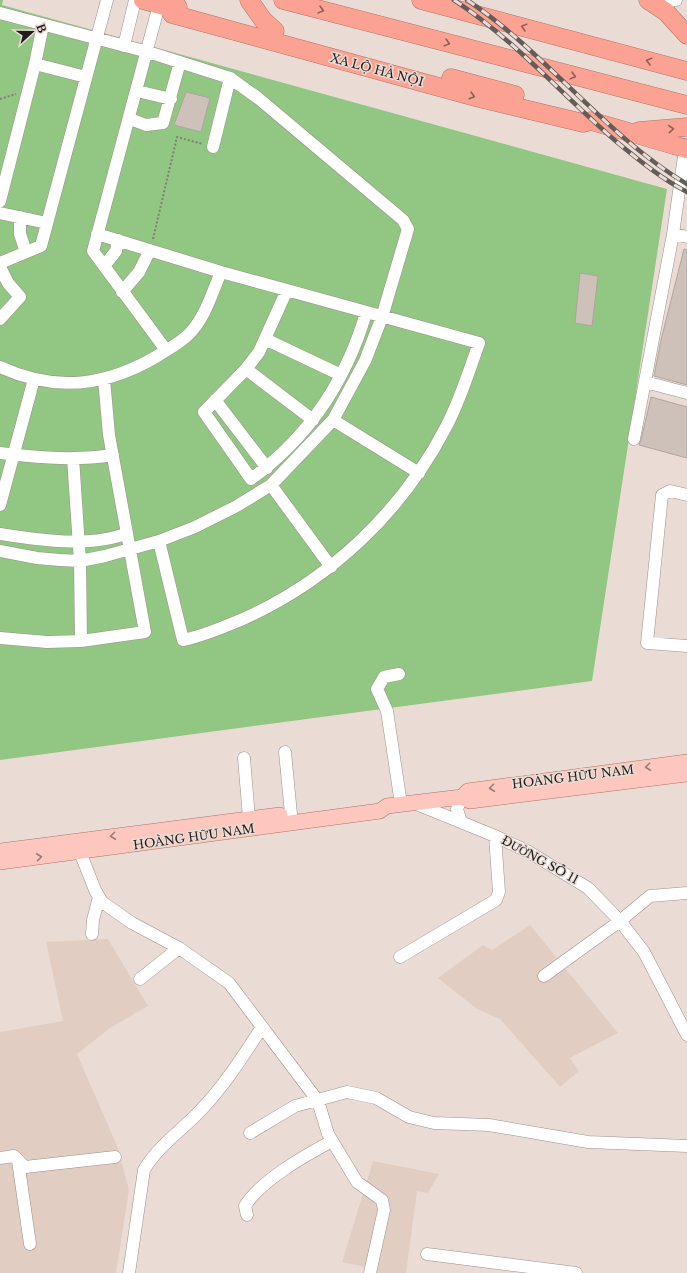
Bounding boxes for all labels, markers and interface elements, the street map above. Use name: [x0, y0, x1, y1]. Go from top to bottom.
one-way arrow: [317, 5, 324, 14]
north arrow: [12, 12, 52, 52]
text: B: [33, 22, 50, 35]
one-way arrow: [520, 23, 527, 32]
one-way arrow: [443, 38, 450, 47]
street label: XA LỘ HÀ NỘI: [329, 49, 426, 89]
one-way arrow: [646, 57, 653, 65]
one-way arrow: [569, 71, 576, 80]
one-way arrow: [468, 91, 475, 100]
one-way arrow: [668, 124, 674, 133]
street label: HOÀNG HỮU NAM: [511, 761, 635, 791]
one-way arrow: [645, 762, 651, 771]
one-way arrow: [489, 783, 495, 792]
street label: HOÀNG HỮU NAM: [132, 820, 256, 852]
one-way arrow: [110, 831, 116, 840]
street label: ĐƯỜNG SỐ 11: [499, 831, 582, 887]
one-way arrow: [36, 853, 42, 862]

